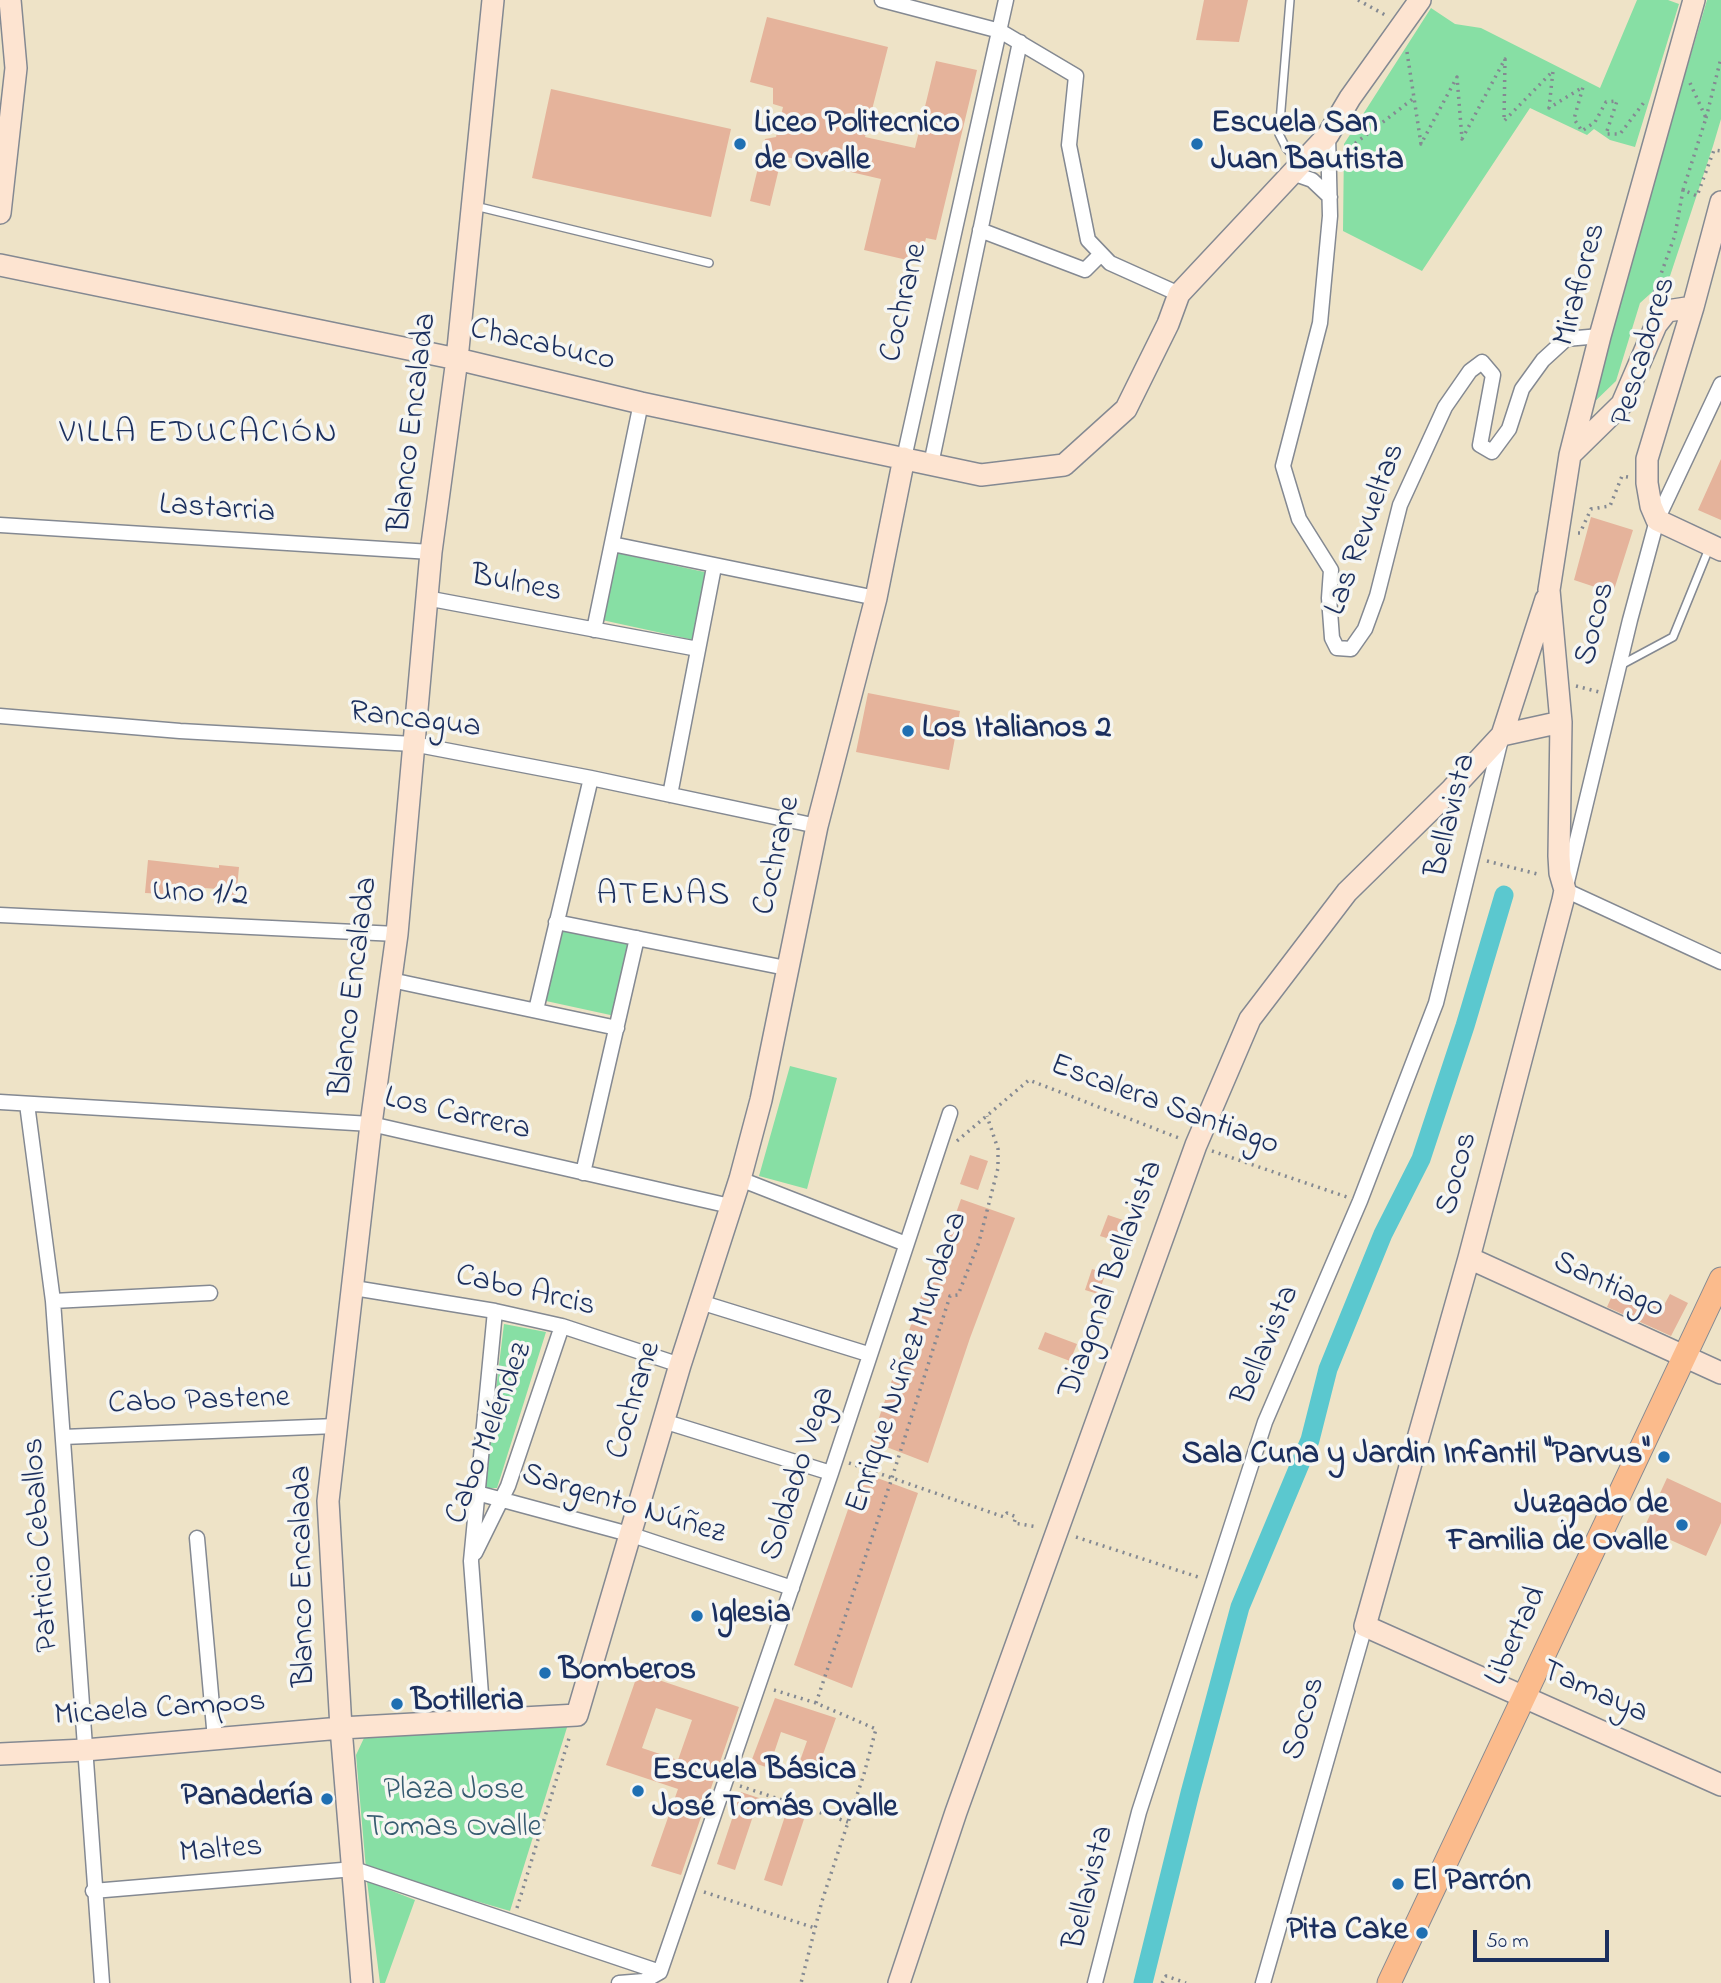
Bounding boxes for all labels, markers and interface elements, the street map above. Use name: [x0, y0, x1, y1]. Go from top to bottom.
place label: Liceo Politecnico de Ovalle: [754, 107, 960, 182]
place label: Escuela San Juan Bautista: [1211, 107, 1404, 182]
marker: Liceo Politecnico de Ovalle: [732, 136, 748, 152]
marker: Escuela San Juan Bautista: [1189, 136, 1205, 152]
street label: Miraflores: [1547, 219, 1617, 351]
street label: Cochrane: [874, 240, 938, 366]
street label: Pescadores: [1605, 273, 1687, 431]
street label: Blanco Encalada: [382, 311, 448, 535]
street label: Chacabuco: [466, 312, 618, 382]
district label: VILLA EDUCACIÓN: [61, 416, 337, 456]
street label: Las Revueltas: [1318, 439, 1416, 621]
street label: Lastarria: [158, 488, 276, 534]
street label: Bulnes: [467, 558, 565, 614]
street label: Socos: [1568, 578, 1626, 670]
street label: Rancagua: [347, 695, 483, 749]
place label: Los Italianos 2: [922, 712, 1111, 750]
marker: Los Italianos 2: [900, 723, 916, 739]
street label: Bellavista: [1419, 750, 1487, 882]
street label: Cochrane: [747, 793, 811, 919]
street label: Uno 1/2: [151, 874, 249, 918]
street label: Blanco Encalada: [323, 875, 389, 1099]
district label: ATENAS: [597, 878, 731, 918]
street label: Escalera Santiago: [1044, 1048, 1284, 1166]
street label: Los Carrera: [380, 1081, 534, 1151]
street label: Socos: [1430, 1128, 1488, 1220]
street label: Diagonal Bellavista: [1052, 1156, 1174, 1404]
street label: Enrique Nuñez Mundaca: [839, 1207, 979, 1519]
street label: Santiago: [1546, 1245, 1670, 1329]
street label: Cabo Arcis: [451, 1258, 599, 1328]
street label: Bellavista: [1226, 1280, 1310, 1412]
street label: Cabo Meléndez: [439, 1338, 543, 1530]
street label: Cochrane: [600, 1338, 672, 1464]
street label: Cabo Pastene: [108, 1381, 290, 1425]
street label: Soldado Vega: [754, 1382, 846, 1566]
street label: Patricio Ceballos: [16, 1437, 70, 1653]
place label: Sala Cuna y Jardin Infantil "Parvus": [1182, 1438, 1650, 1476]
marker: Sala Cuna y Jardin Infantil "Parvus": [1656, 1449, 1672, 1465]
street label: Sargento Núñez: [517, 1457, 729, 1555]
street label: Blanco Encalada: [284, 1465, 326, 1687]
place label: Juzgado de Familia de Ovalle: [1447, 1488, 1668, 1563]
marker: Juzgado de Familia de Ovalle: [1674, 1517, 1690, 1533]
street label: Libertad: [1478, 1581, 1558, 1693]
place label: Iglesia: [711, 1597, 791, 1635]
marker: Iglesia: [689, 1608, 705, 1624]
place label: Bomberos: [559, 1654, 696, 1692]
street label: Tamaya: [1535, 1654, 1653, 1734]
marker: Bomberos: [537, 1665, 553, 1681]
street label: Socos: [1276, 1673, 1336, 1765]
street label: Micaela Campos: [53, 1684, 267, 1738]
place label: Botilleria: [411, 1685, 524, 1723]
marker: Botilleria: [389, 1696, 405, 1712]
place label: Escuela Básica José Tomás Ovalle: [652, 1754, 898, 1829]
park label: Plaza Jose Tomas Ovalle: [366, 1774, 542, 1849]
place label: Panadería: [181, 1780, 313, 1818]
marker: Escuela Básica José Tomás Ovalle: [630, 1783, 646, 1799]
marker: Panadería: [319, 1791, 335, 1807]
street label: Bellavista: [1057, 1822, 1125, 1954]
street label: Maltes: [178, 1829, 264, 1875]
place label: El Parrón: [1412, 1865, 1531, 1903]
marker: El Parrón: [1390, 1876, 1406, 1892]
place label: Pita Cake: [1286, 1914, 1408, 1952]
scale bar: [1476, 1916, 1612, 1960]
marker: Pita Cake: [1414, 1925, 1430, 1941]
text: 50 m: [1486, 1927, 1529, 1957]

